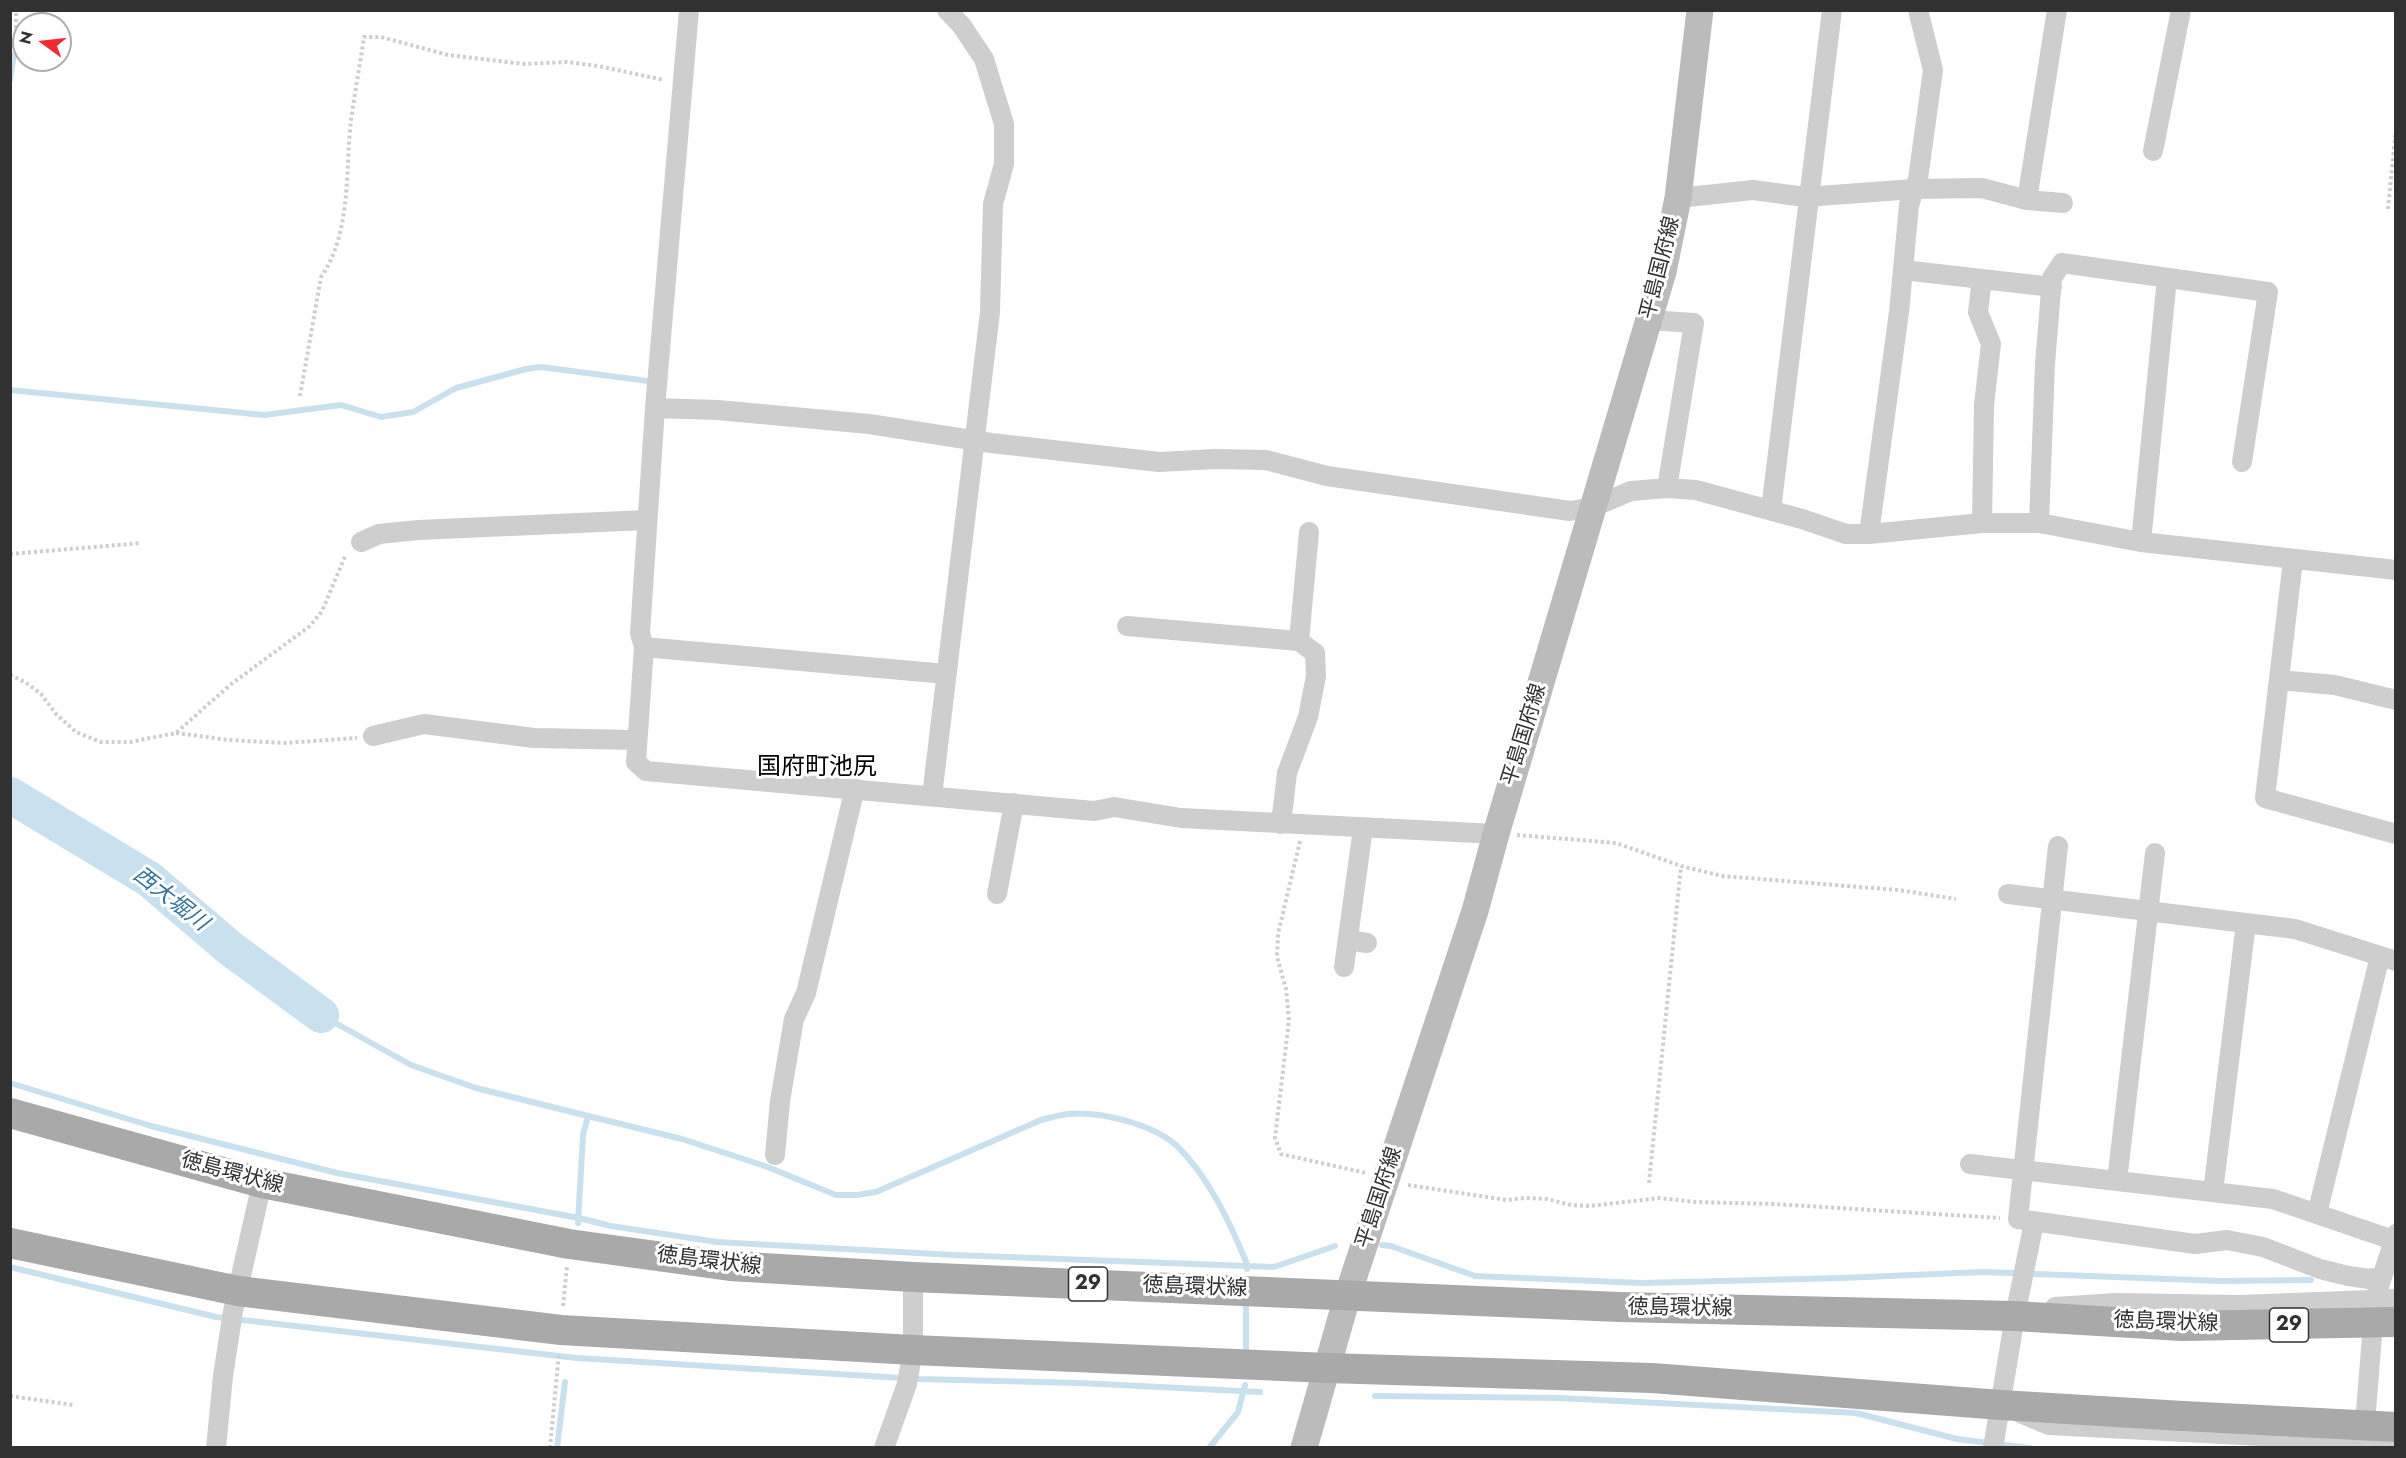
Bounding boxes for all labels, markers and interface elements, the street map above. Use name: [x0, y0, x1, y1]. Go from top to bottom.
north arrow: [12, 12, 72, 72]
text: N: [13, 29, 39, 47]
street label: 平島国府線: [1636, 214, 1686, 322]
street label: 平島国府線: [1498, 681, 1552, 789]
district label: 国府町池尻: [757, 754, 877, 782]
water label: 西大堀川: [127, 863, 213, 937]
street label: 平島国府線: [1352, 1144, 1408, 1252]
street label: 徳島環状線: [178, 1148, 286, 1200]
street label: 徳島環状線: [655, 1243, 763, 1281]
road number: 29: [1068, 1267, 1108, 1301]
street label: 徳島環状線: [1142, 1274, 1248, 1302]
street label: 徳島環状線: [1627, 1295, 1733, 1323]
road number: 29: [2270, 1308, 2308, 1342]
street label: 徳島環状線: [2113, 1309, 2219, 1337]

